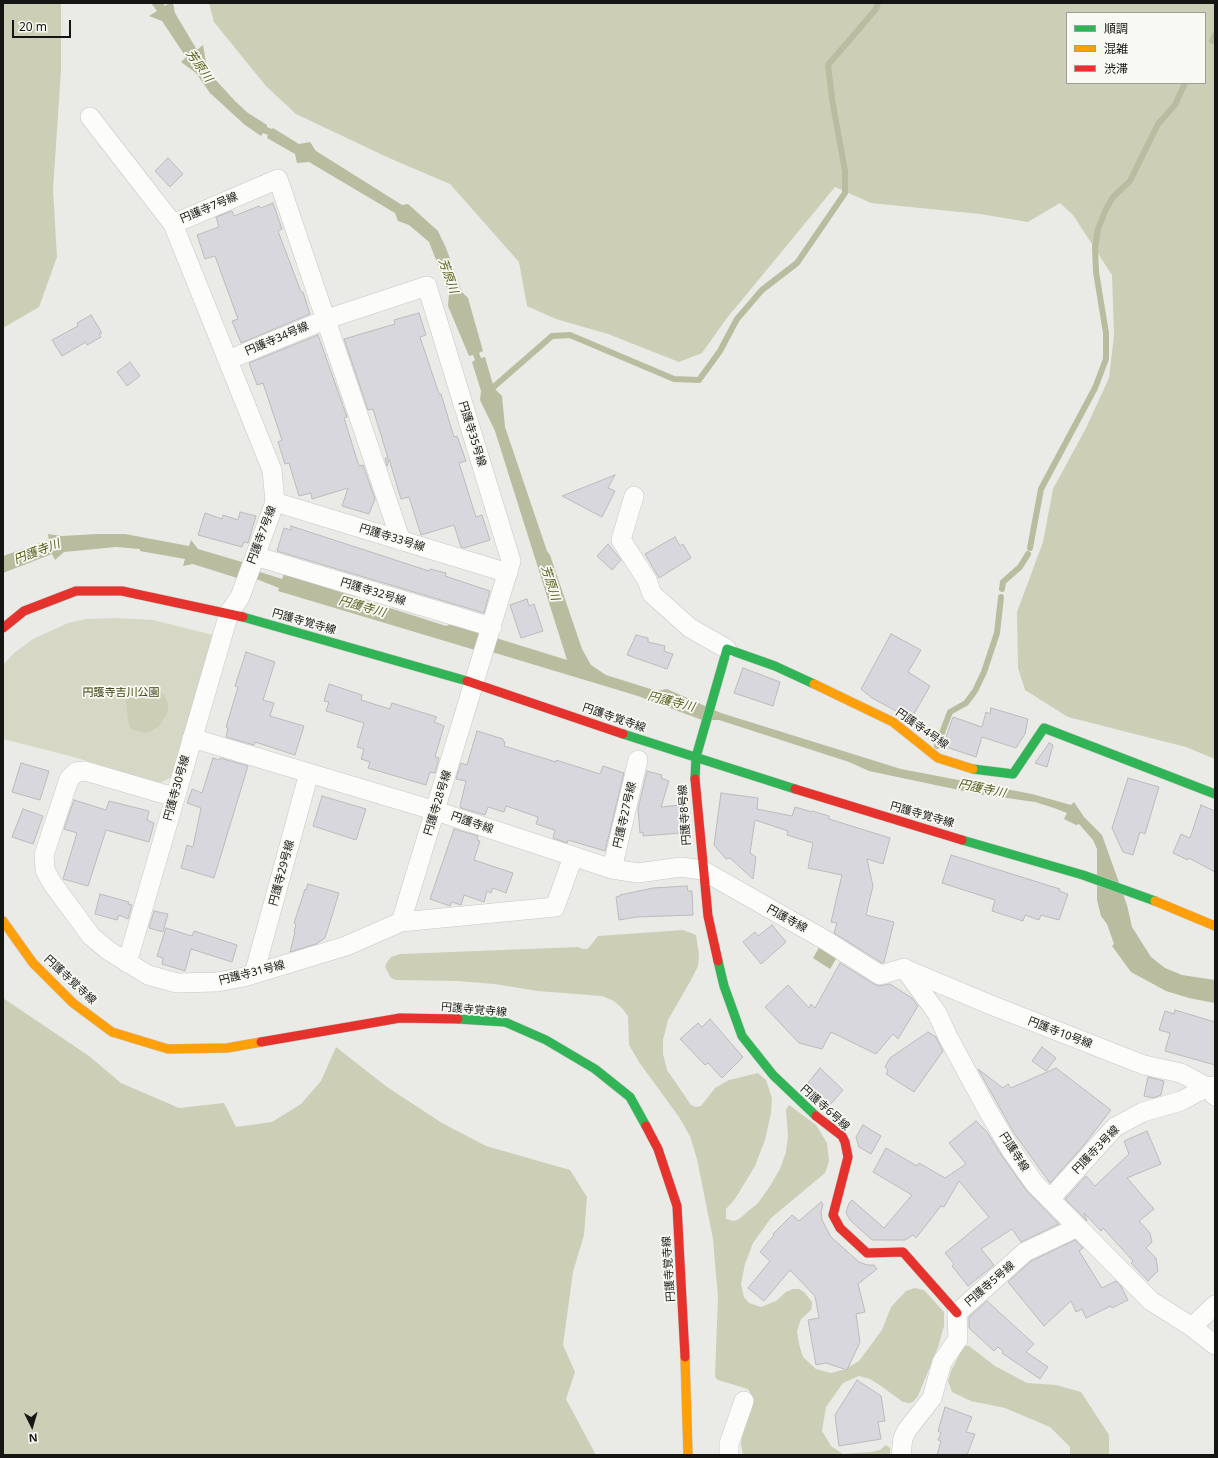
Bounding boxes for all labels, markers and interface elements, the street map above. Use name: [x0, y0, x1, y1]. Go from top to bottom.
scale bar: [14, 12, 73, 38]
legend: [1066, 12, 1206, 84]
text: 20 m: [19, 18, 47, 35]
text: 順調: [1104, 20, 1128, 37]
text: 混雑: [1104, 40, 1128, 57]
water label: 芳原川: [183, 47, 215, 85]
text: 渋滞: [1104, 60, 1128, 77]
street label: 円護寺7号線: [178, 190, 240, 226]
water label: 芳原川: [435, 257, 461, 295]
street label: 円護寺34号線: [243, 320, 311, 358]
street label: 円護寺35号線: [456, 400, 488, 468]
street label: 円護寺7号線: [245, 504, 279, 566]
street label: 円護寺33号線: [358, 522, 426, 554]
water label: 円護寺川: [12, 537, 62, 567]
water label: 芳原川: [538, 564, 562, 602]
street label: 円護寺32号線: [339, 576, 407, 608]
water label: 円護寺川: [337, 593, 387, 621]
street label: 円護寺覚寺線: [270, 607, 338, 637]
park label: 円護寺吉川公園: [83, 686, 159, 700]
water label: 円護寺川: [646, 689, 696, 715]
street label: 円護寺覚寺線: [581, 701, 647, 735]
street label: 円護寺4号線: [893, 706, 951, 752]
street label: 円護寺30号線: [161, 754, 193, 822]
street label: 円護寺28号線: [422, 769, 454, 837]
water label: 円護寺川: [957, 777, 1007, 801]
street label: 円護寺27号線: [611, 781, 639, 849]
street label: 円護寺8号線: [676, 784, 694, 846]
street label: 円護寺覚寺線: [888, 800, 956, 830]
street label: 円護寺線: [449, 810, 495, 836]
street label: 円護寺29号線: [267, 839, 297, 907]
street label: 円護寺線: [765, 903, 809, 935]
street label: 円護寺覚寺線: [41, 953, 99, 1007]
street label: 円護寺31号線: [218, 958, 286, 988]
street label: 円護寺覚寺線: [441, 1001, 507, 1019]
street label: 円護寺10号線: [1026, 1015, 1094, 1051]
street label: 円護寺6号線: [798, 1083, 852, 1133]
street label: 円護寺3号線: [1070, 1123, 1122, 1177]
street label: 円護寺線: [996, 1130, 1032, 1174]
street label: 円護寺覚寺線: [660, 1236, 678, 1302]
street label: 円護寺5号線: [963, 1259, 1017, 1309]
north arrow: [12, 1406, 52, 1446]
text: N: [28, 1431, 38, 1446]

